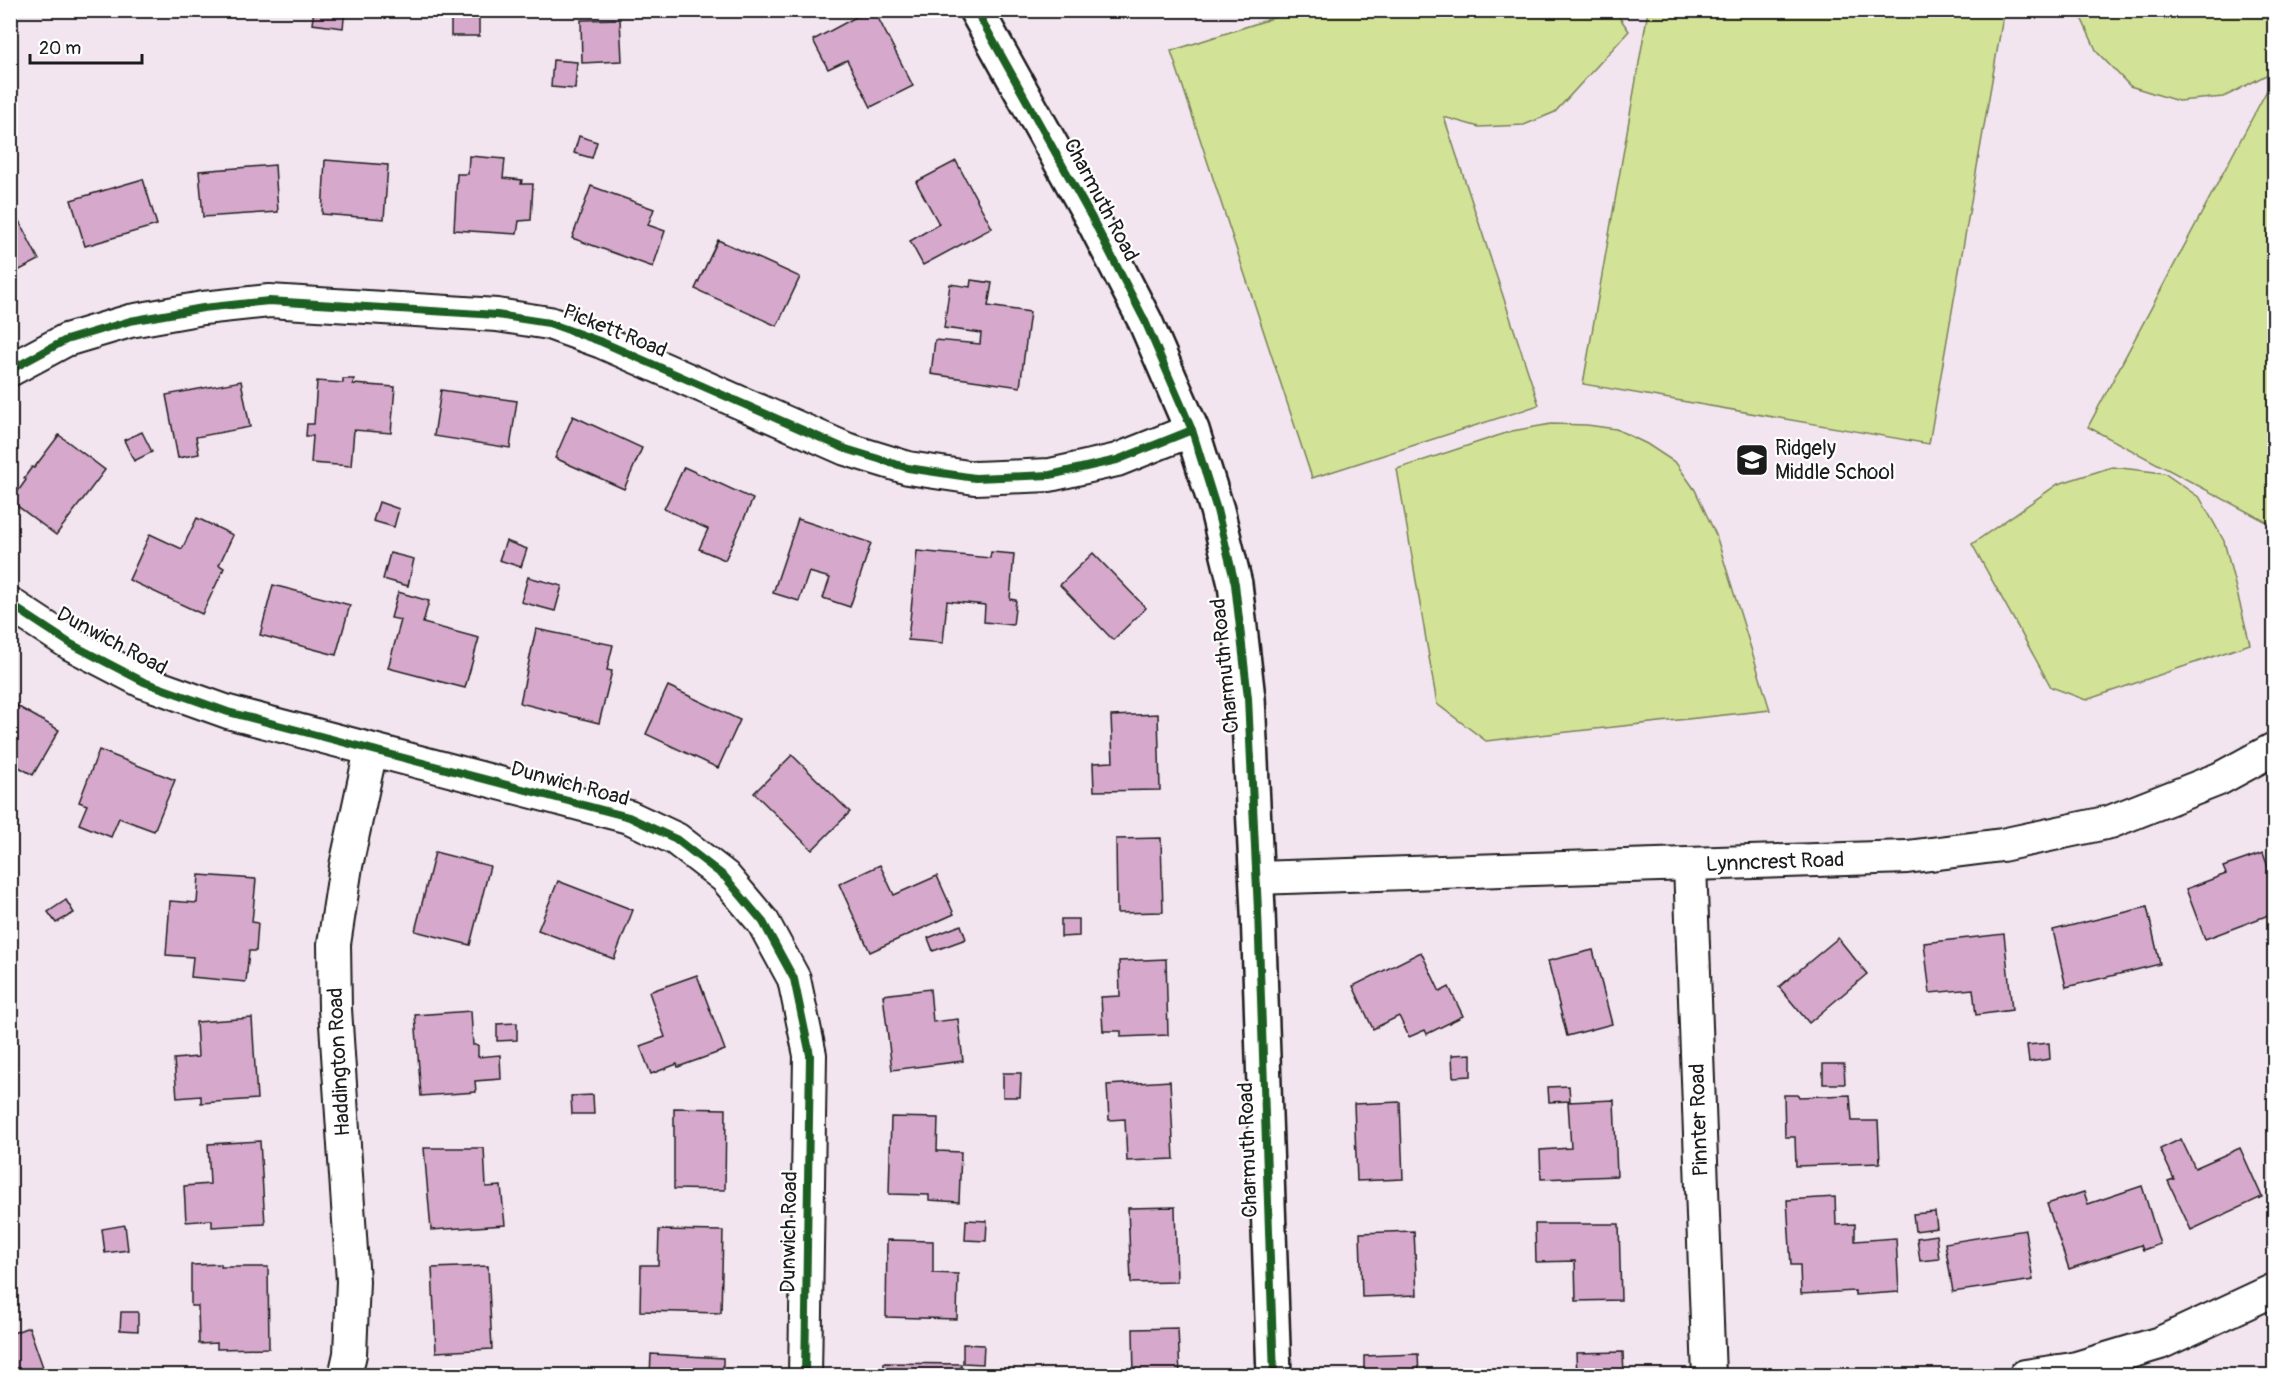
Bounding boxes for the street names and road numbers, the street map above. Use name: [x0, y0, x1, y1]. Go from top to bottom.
street label: Charmuth Road: [1057, 134, 1145, 266]
street label: Pickett Road: [559, 298, 671, 364]
street label: Charmuth Road: [1204, 597, 1246, 735]
street label: Dunwich Road: [52, 601, 172, 681]
street label: Dunwich Road: [508, 755, 632, 813]
street label: Lynncrest Road: [1705, 846, 1845, 878]
street label: Haddington Road: [322, 987, 356, 1137]
street label: Pinnter Road: [1684, 1063, 1714, 1177]
street label: Charmuth Road: [1232, 1082, 1264, 1218]
street label: Dunwich Road: [774, 1171, 804, 1293]

